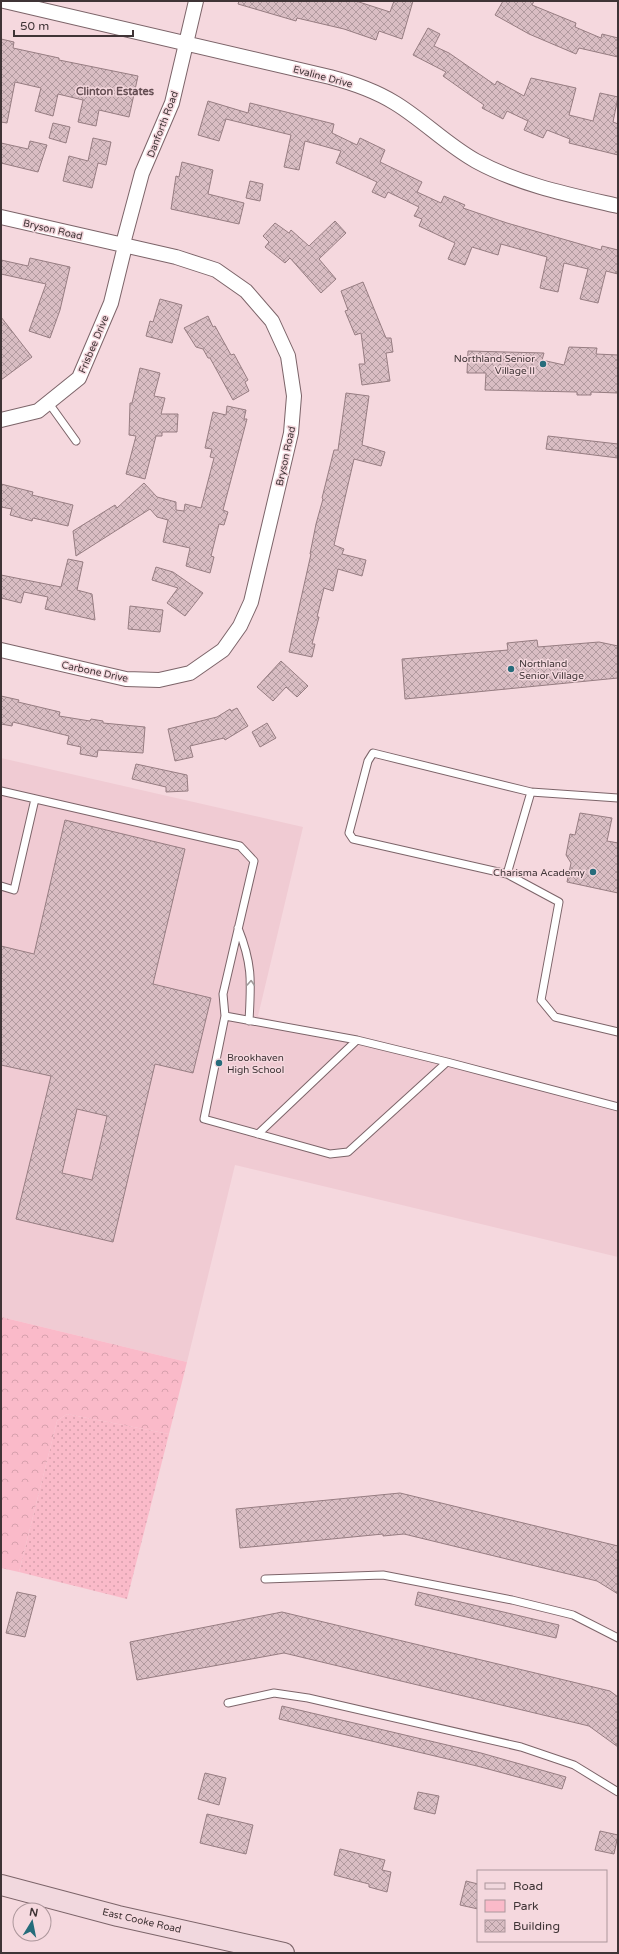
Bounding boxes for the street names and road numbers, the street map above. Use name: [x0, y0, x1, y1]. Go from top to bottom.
street label: Evaline Drive: [292, 63, 354, 91]
street label: Danforth Road: [145, 89, 181, 159]
street label: Bryson Road: [22, 217, 84, 243]
street label: Frisbee Drive: [76, 313, 112, 375]
street label: Bryson Road: [274, 425, 298, 487]
street label: Carbone Drive: [60, 659, 130, 685]
street label: East Cooke Road: [101, 1906, 182, 1936]

